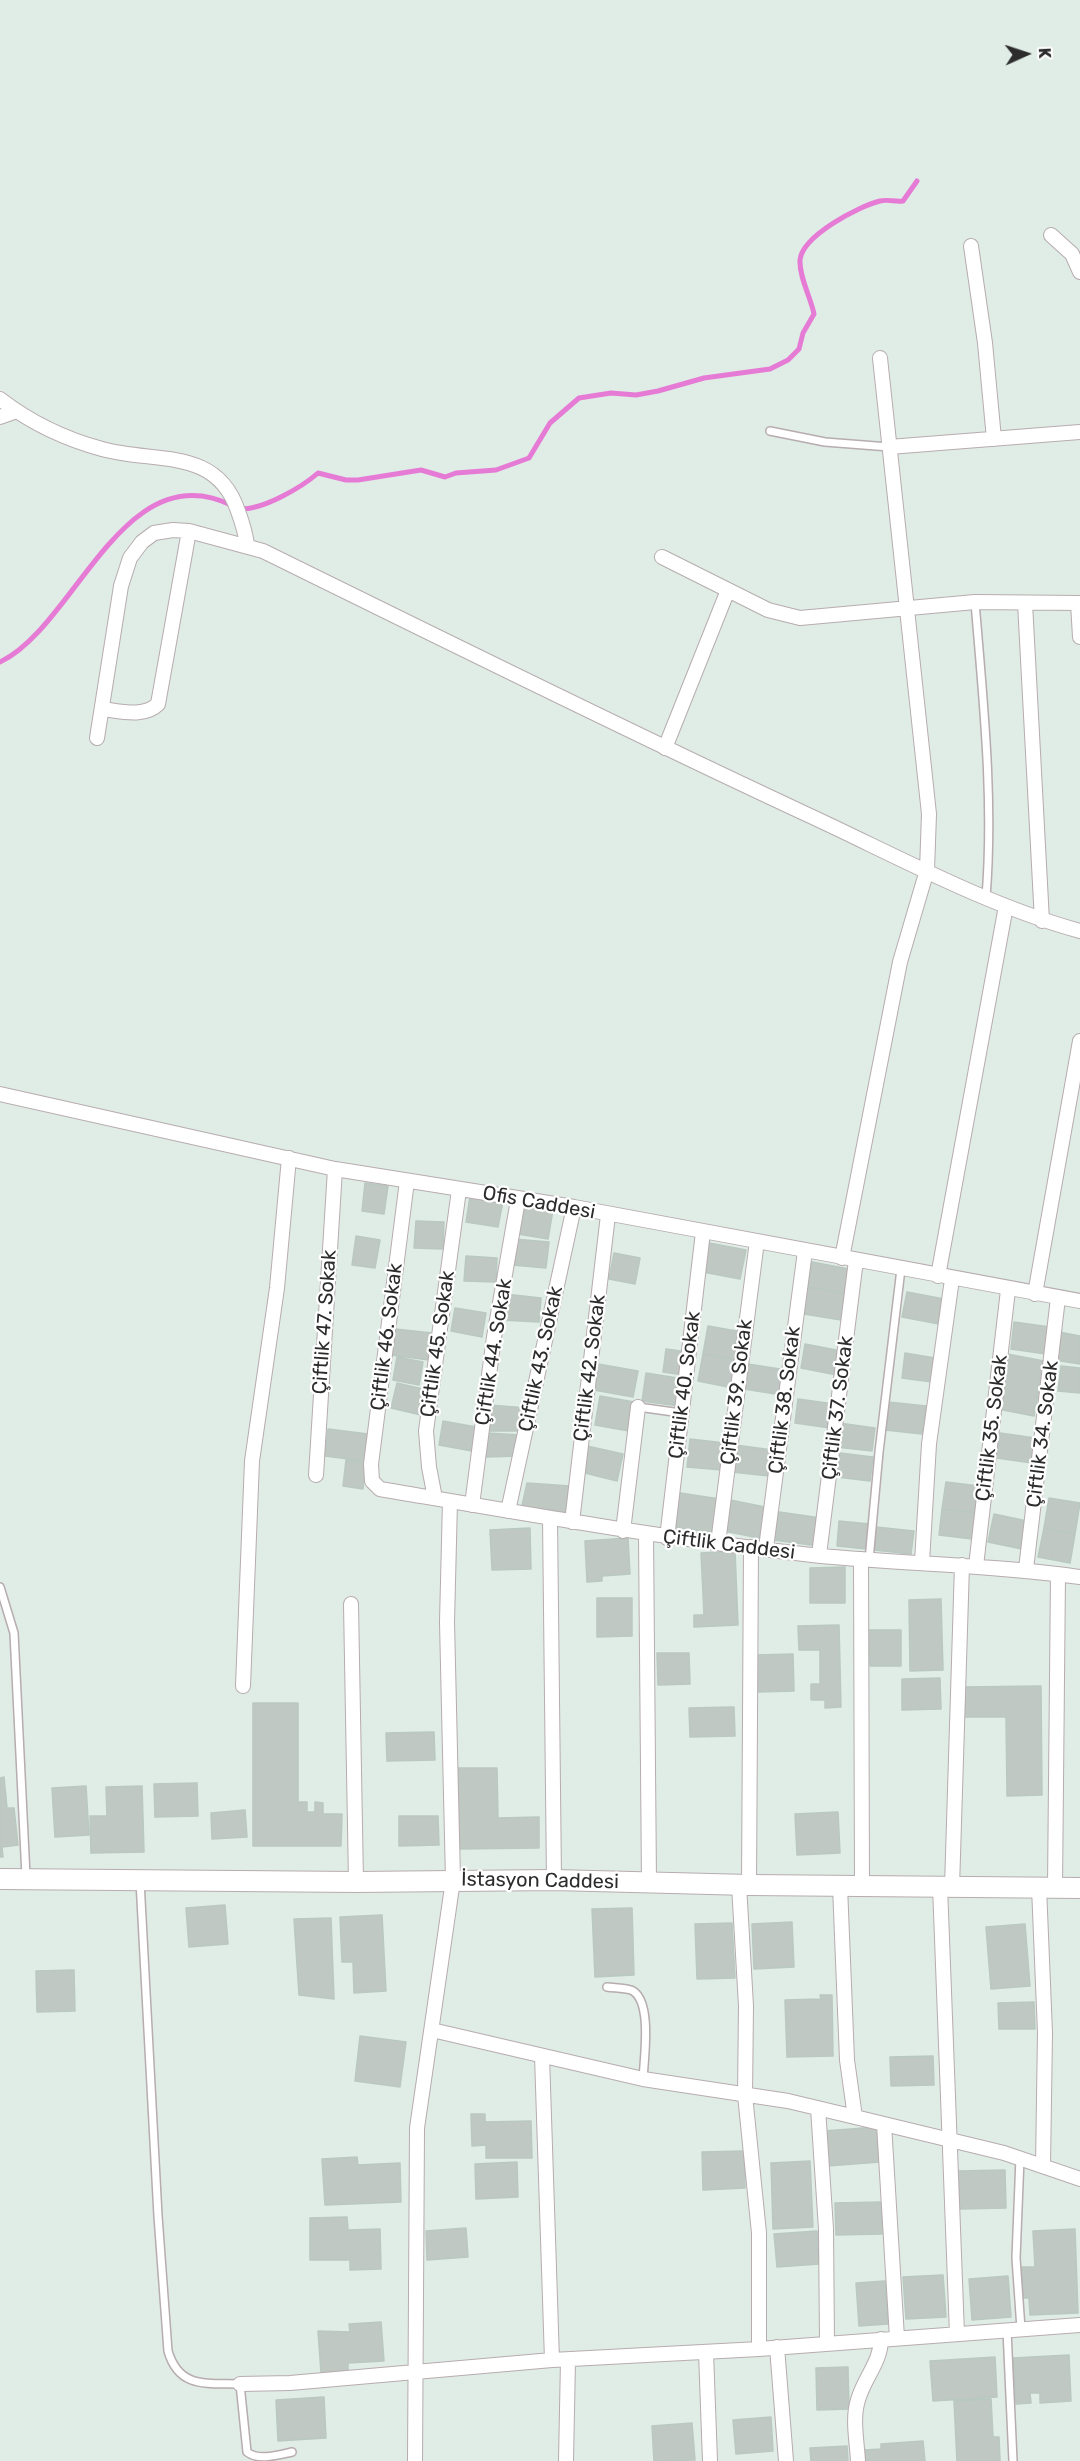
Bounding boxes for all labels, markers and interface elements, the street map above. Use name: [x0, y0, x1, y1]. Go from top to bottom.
north arrow: [996, 24, 1056, 84]
text: K: [1035, 47, 1054, 59]
street label: Ofis Caddesi: [481, 1181, 597, 1225]
street label: Çiftlik 47. Sokak: [308, 1249, 342, 1395]
street label: Çiftlik 46. Sokak: [366, 1262, 408, 1412]
street label: Çiftlik 45. Sokak: [416, 1269, 460, 1419]
street label: Çiftlik 44. Sokak: [471, 1277, 517, 1427]
street label: Çiftlik 43. Sokak: [514, 1284, 568, 1434]
street label: Çiftlik 42. Sokak: [569, 1293, 611, 1443]
street label: Çiftlik 40. Sokak: [664, 1310, 706, 1460]
street label: Çiftlik 39. Sokak: [716, 1318, 758, 1466]
street label: Çiftlik 38. Sokak: [764, 1325, 806, 1475]
street label: Çiftlik 37. Sokak: [817, 1335, 859, 1481]
street label: Çiftlik 35. Sokak: [971, 1353, 1013, 1503]
street label: Çiftlik 34. Sokak: [1022, 1359, 1064, 1509]
street label: Çiftlik Caddesi: [662, 1525, 796, 1565]
street label: İstasyon Caddesi: [461, 1868, 619, 1894]

